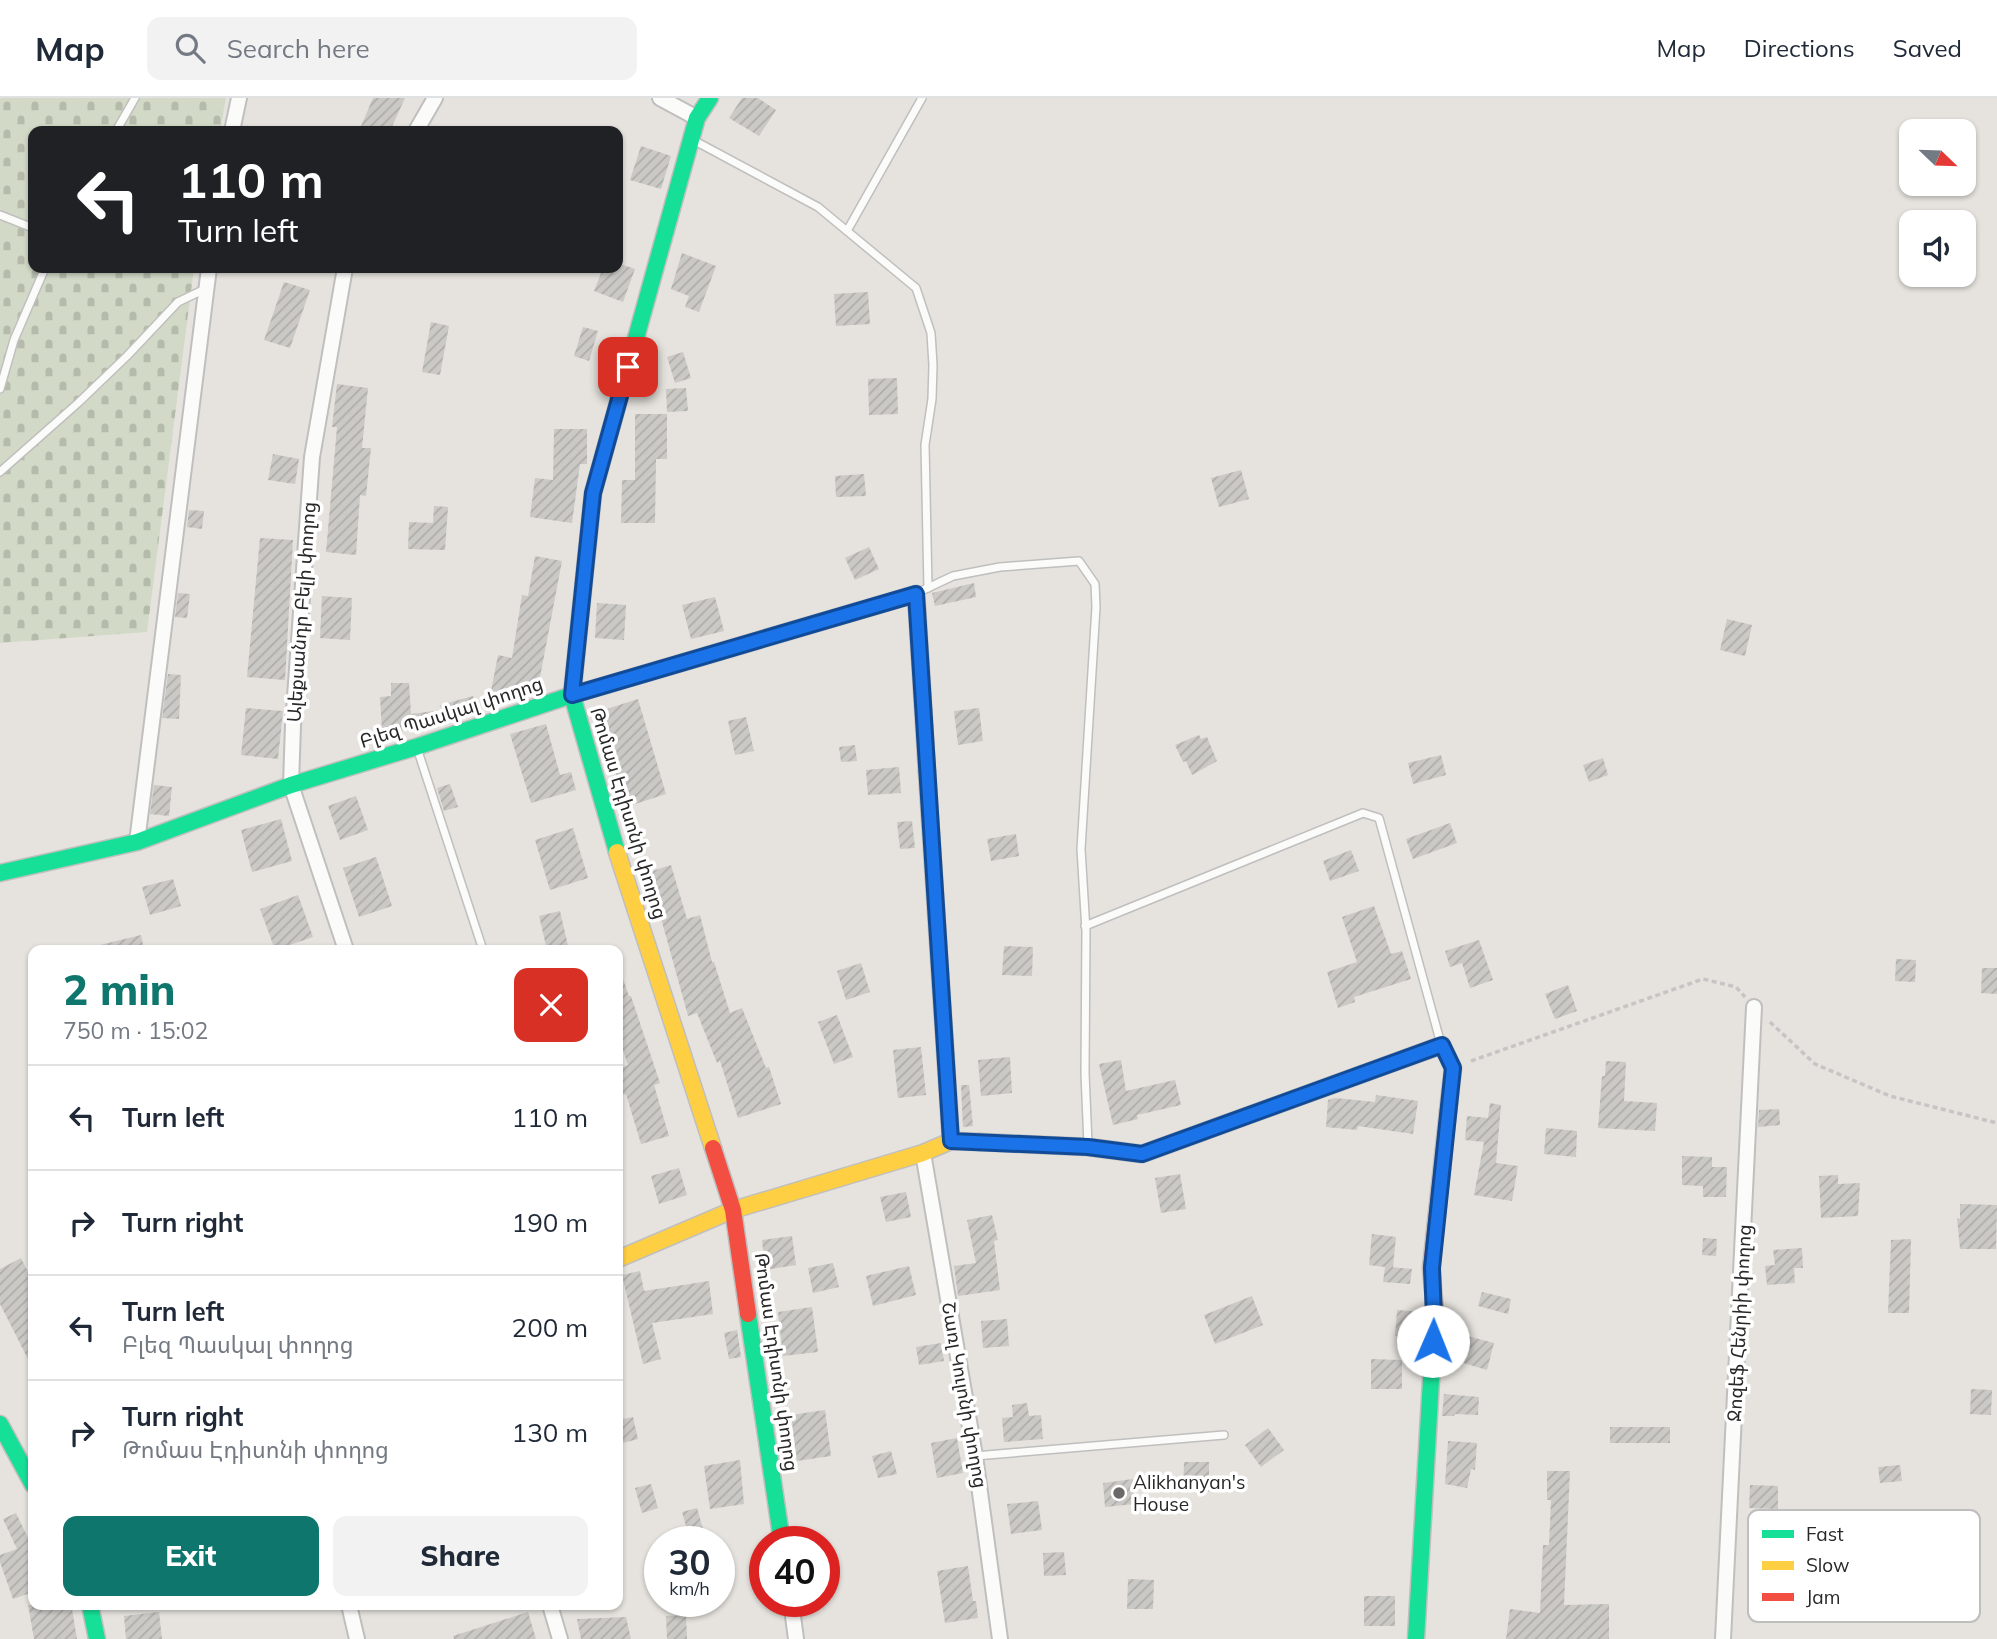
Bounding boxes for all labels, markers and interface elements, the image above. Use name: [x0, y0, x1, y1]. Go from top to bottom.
search box: [147, 17, 637, 80]
text: Map: [35, 28, 105, 69]
icon: search: [171, 29, 209, 67]
text: Search here: [227, 32, 370, 65]
text: Map: [1656, 33, 1706, 63]
text: Directions: [1744, 33, 1855, 63]
text: Saved: [1893, 33, 1962, 63]
north arrow: [1899, 119, 1976, 196]
map controls: [1899, 119, 1976, 287]
text: 110 m: [178, 149, 324, 210]
icon: left: [63, 154, 154, 245]
text: Turn left: [178, 210, 298, 250]
button: sound: [1899, 210, 1976, 287]
pin: [598, 337, 658, 397]
icon: arrive: [609, 348, 647, 386]
street label: Ալեքսանդր Բելի փողոց: [281, 501, 321, 723]
street label: Բլեզ Պասկալ փողոց: [356, 671, 546, 753]
street label: Թոմաս Էդիսոնի փողոց: [585, 704, 673, 922]
text: 2 min: [63, 963, 176, 1016]
button: close: [514, 968, 588, 1042]
text: 750 m · 15:02: [63, 1016, 208, 1045]
icon: left: [63, 1099, 101, 1137]
text: Turn left: [122, 1101, 224, 1134]
text: 110 m: [512, 1101, 588, 1134]
icon: right: [63, 1204, 101, 1242]
text: Turn right: [122, 1206, 243, 1239]
text: 190 m: [512, 1206, 588, 1239]
street label: Ջոզեֆ Հենրիի փողոց: [1722, 1224, 1756, 1422]
street label: Թոմաս Էդիսոնի փողոց: [750, 1251, 804, 1473]
text: Turn left: [122, 1295, 224, 1328]
street label: Շառլ Կուլոնի փողոց: [937, 1300, 993, 1490]
position arrow: [1396, 1304, 1470, 1378]
icon: left: [63, 1309, 101, 1347]
text: 200 m: [512, 1311, 588, 1344]
text: Բլեզ Պասկալ փողոց: [122, 1330, 354, 1359]
text: Turn right: [122, 1400, 243, 1433]
icon: right: [63, 1414, 101, 1452]
text: 130 m: [512, 1416, 588, 1449]
text: Թոմաս Էդիսոնի փողոց: [122, 1435, 389, 1464]
place label: Alikhanyan's House: [1133, 1470, 1245, 1516]
marker: Alikhanyan's House: [1111, 1485, 1127, 1501]
legend: [1748, 1510, 1980, 1622]
button: Exit: [63, 1516, 319, 1596]
button: Share: [333, 1516, 588, 1596]
text: Fast: [1806, 1522, 1844, 1546]
speed limit sign: 40: [749, 1526, 840, 1617]
text: 30: [668, 1540, 711, 1584]
text: Slow: [1806, 1553, 1850, 1577]
text: km/h: [669, 1577, 710, 1600]
text: Jam: [1806, 1585, 1840, 1609]

